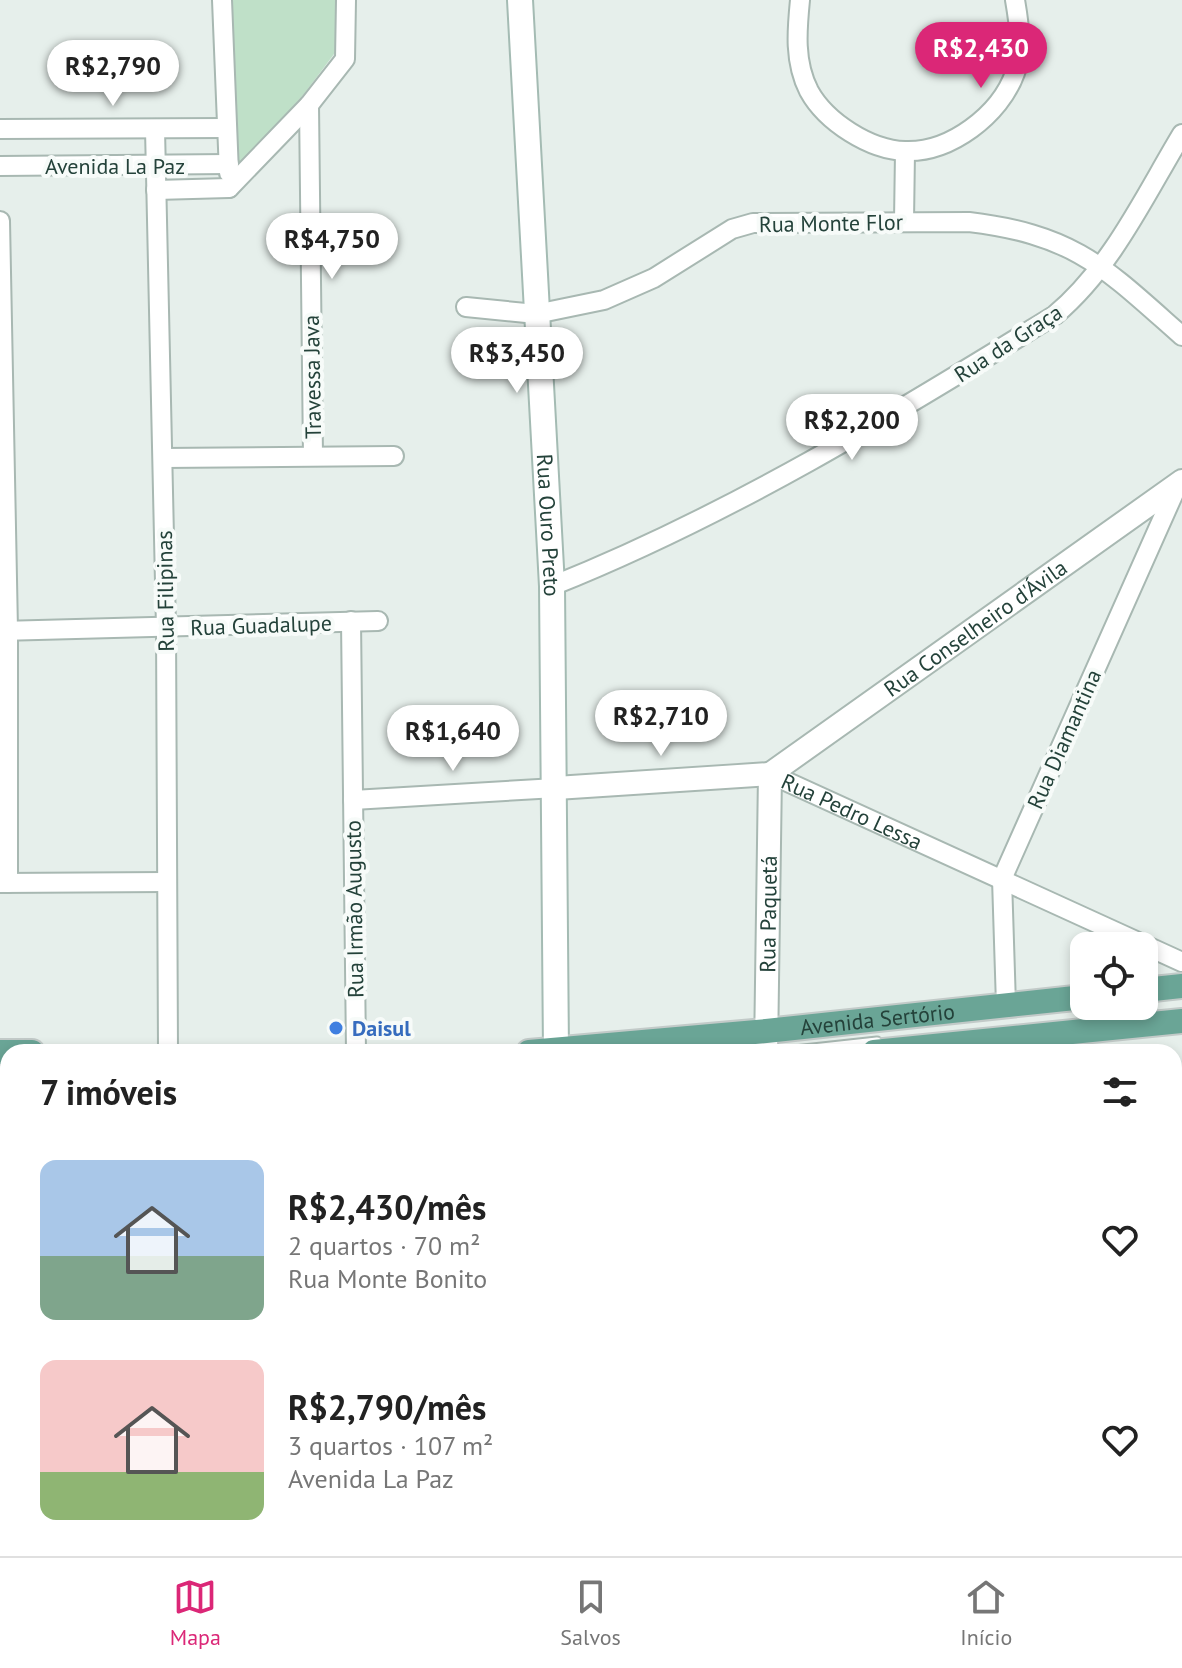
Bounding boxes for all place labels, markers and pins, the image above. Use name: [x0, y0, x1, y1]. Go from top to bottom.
pin: R$2,430: [907, 22, 1055, 90]
pin: R$2,790: [39, 40, 187, 108]
pin: R$4,750: [258, 213, 406, 281]
pin: R$3,450: [443, 327, 591, 395]
pin: R$2,200: [778, 394, 926, 462]
pin: R$2,710: [587, 690, 735, 758]
pin: R$1,640: [379, 705, 527, 773]
place label: Daisul: [352, 1014, 411, 1042]
marker: Daisul: [327, 1019, 345, 1037]

